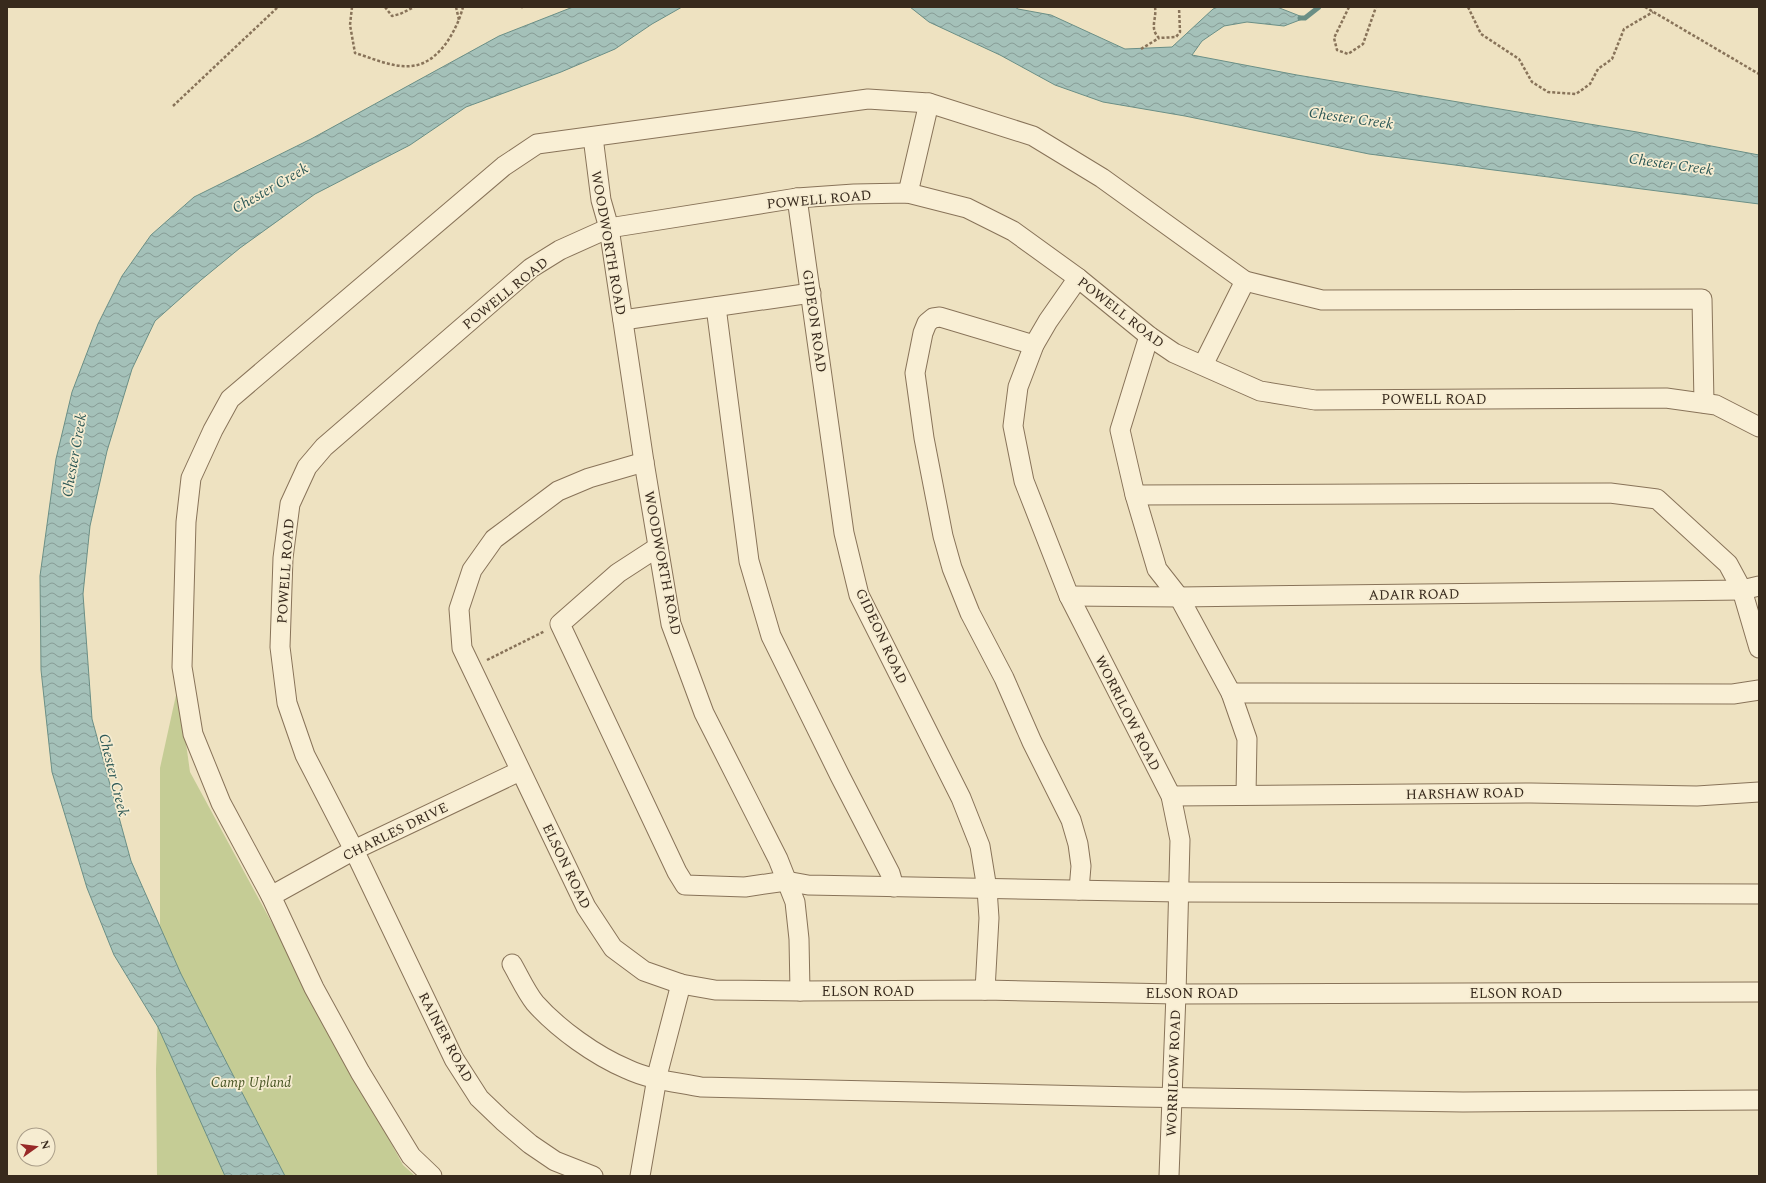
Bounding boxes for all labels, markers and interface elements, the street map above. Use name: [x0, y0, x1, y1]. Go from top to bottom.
water label: Chester Creek: [1307, 101, 1395, 136]
water label: Chester Creek: [1627, 147, 1715, 182]
water label: Chester Creek: [228, 157, 313, 220]
street label: WOODWORTH ROAD: [585, 169, 632, 317]
street label: POWELL ROAD: [766, 184, 872, 215]
street label: POWELL ROAD: [458, 252, 553, 335]
street label: GIDEON ROAD: [797, 268, 832, 374]
street label: POWELL ROAD: [1073, 272, 1169, 353]
street label: POWELL ROAD: [1381, 389, 1487, 410]
water label: Chester Creek: [56, 411, 93, 499]
street label: WOODWORTH ROAD: [638, 489, 687, 637]
street label: POWELL ROAD: [271, 518, 300, 624]
street label: ADAIR ROAD: [1368, 583, 1460, 606]
street label: GIDEON ROAD: [850, 585, 913, 688]
street label: WORRILOW ROAD: [1089, 652, 1166, 775]
water label: Chester Creek: [92, 731, 135, 819]
street label: HARSHAW ROAD: [1406, 782, 1524, 805]
street label: CHARLES DRIVE: [339, 797, 452, 866]
street label: ELSON ROAD: [537, 820, 596, 913]
street label: ELSON ROAD: [822, 981, 914, 1002]
street label: ELSON ROAD: [1146, 983, 1238, 1004]
street label: ELSON ROAD: [1470, 983, 1562, 1004]
street label: RAINER ROAD: [413, 988, 478, 1086]
street label: WORRILOW ROAD: [1161, 1009, 1186, 1137]
park label: Camp Upland: [211, 1072, 291, 1093]
north arrow: [16, 1127, 56, 1167]
text: N: [36, 1138, 55, 1151]

